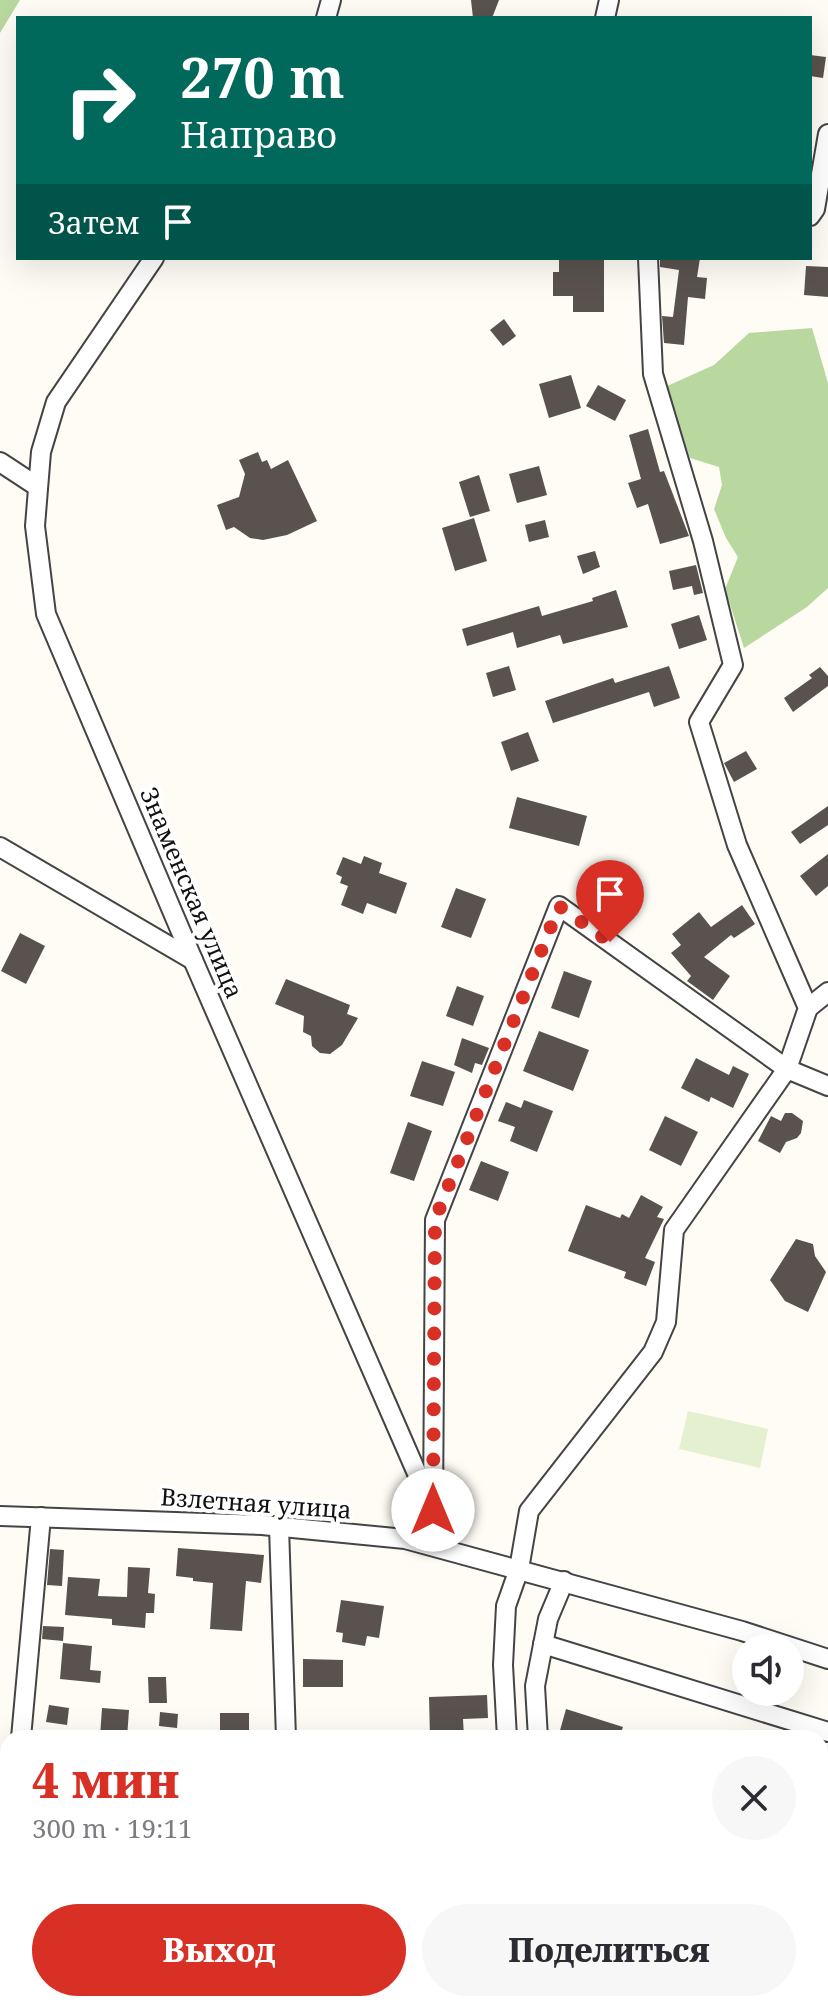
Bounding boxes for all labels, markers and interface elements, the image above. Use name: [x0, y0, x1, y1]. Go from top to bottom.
text: 270 m: [180, 38, 345, 114]
icon: right: [48, 48, 152, 152]
text: Направо: [180, 110, 337, 159]
icon: arrive: [156, 200, 200, 244]
text: Затем: [48, 202, 140, 243]
street label: Знаменская улица: [133, 782, 252, 1003]
pin: [576, 860, 644, 942]
icon: arrive: [588, 872, 632, 916]
position arrow: [391, 1468, 475, 1552]
street label: Взлетная улица: [160, 1479, 353, 1526]
map controls: [732, 1634, 804, 1706]
button: sound: [732, 1634, 804, 1706]
text: 4 мин: [32, 1747, 179, 1812]
button: close: [712, 1756, 796, 1840]
text: 300 m · 19:11: [32, 1810, 193, 1846]
button: Выход: [32, 1904, 406, 1996]
button: Поделиться: [422, 1904, 796, 1996]

